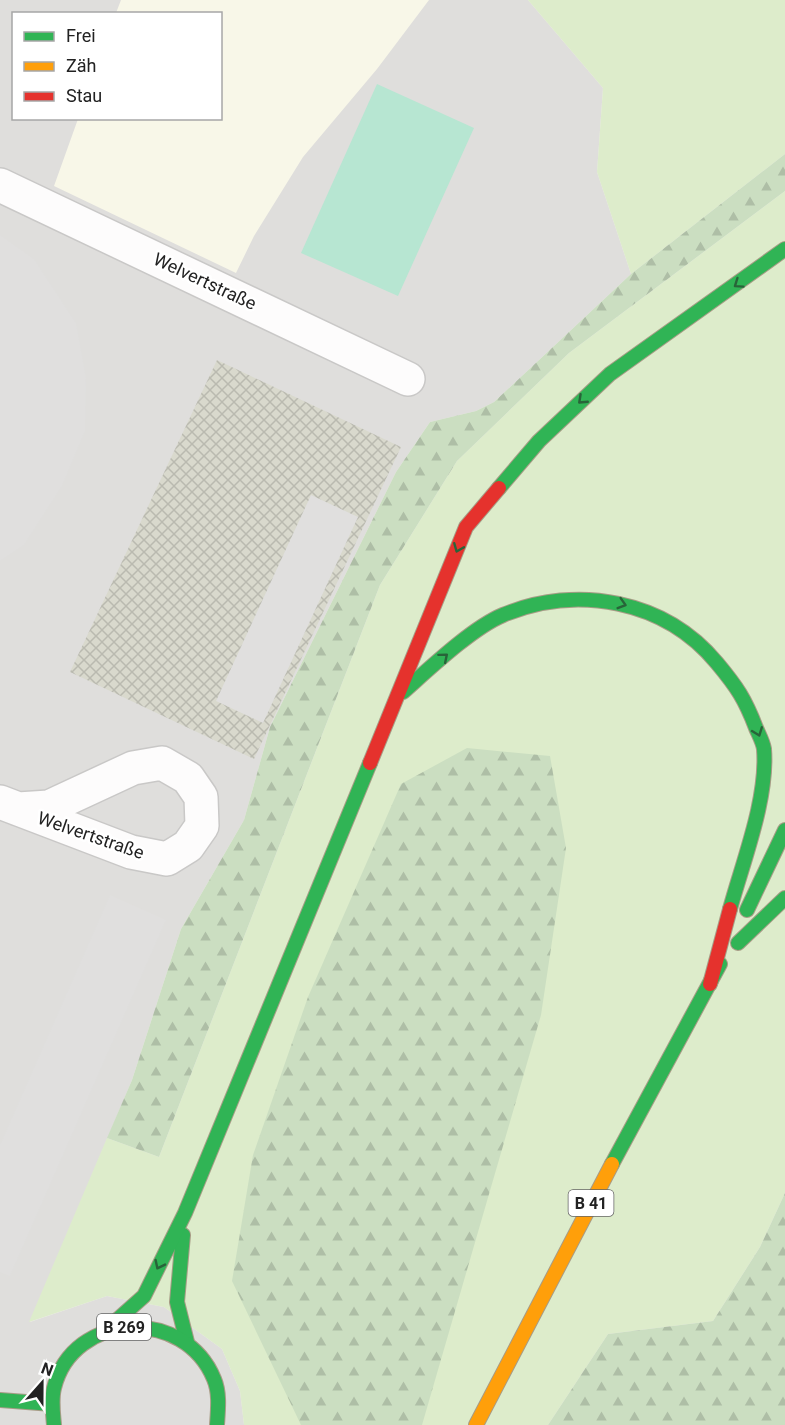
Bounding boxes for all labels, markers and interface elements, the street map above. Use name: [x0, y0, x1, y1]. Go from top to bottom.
legend: [12, 12, 222, 120]
text: Frei: [66, 25, 96, 46]
text: Zäh: [66, 55, 97, 76]
text: Stau: [66, 85, 102, 106]
street label: Welvertstraße: [150, 248, 260, 314]
one-way arrow: [734, 277, 745, 288]
one-way arrow: [578, 393, 588, 404]
one-way arrow: [453, 542, 465, 553]
one-way arrow: [616, 597, 627, 609]
one-way arrow: [437, 653, 448, 664]
one-way arrow: [750, 726, 763, 737]
street label: Welvertstraße: [35, 807, 147, 863]
road number: B 41: [568, 1190, 614, 1216]
one-way arrow: [155, 1259, 167, 1270]
road number: B 269: [97, 1314, 151, 1340]
north arrow: [12, 1353, 72, 1413]
text: N: [39, 1359, 56, 1380]

